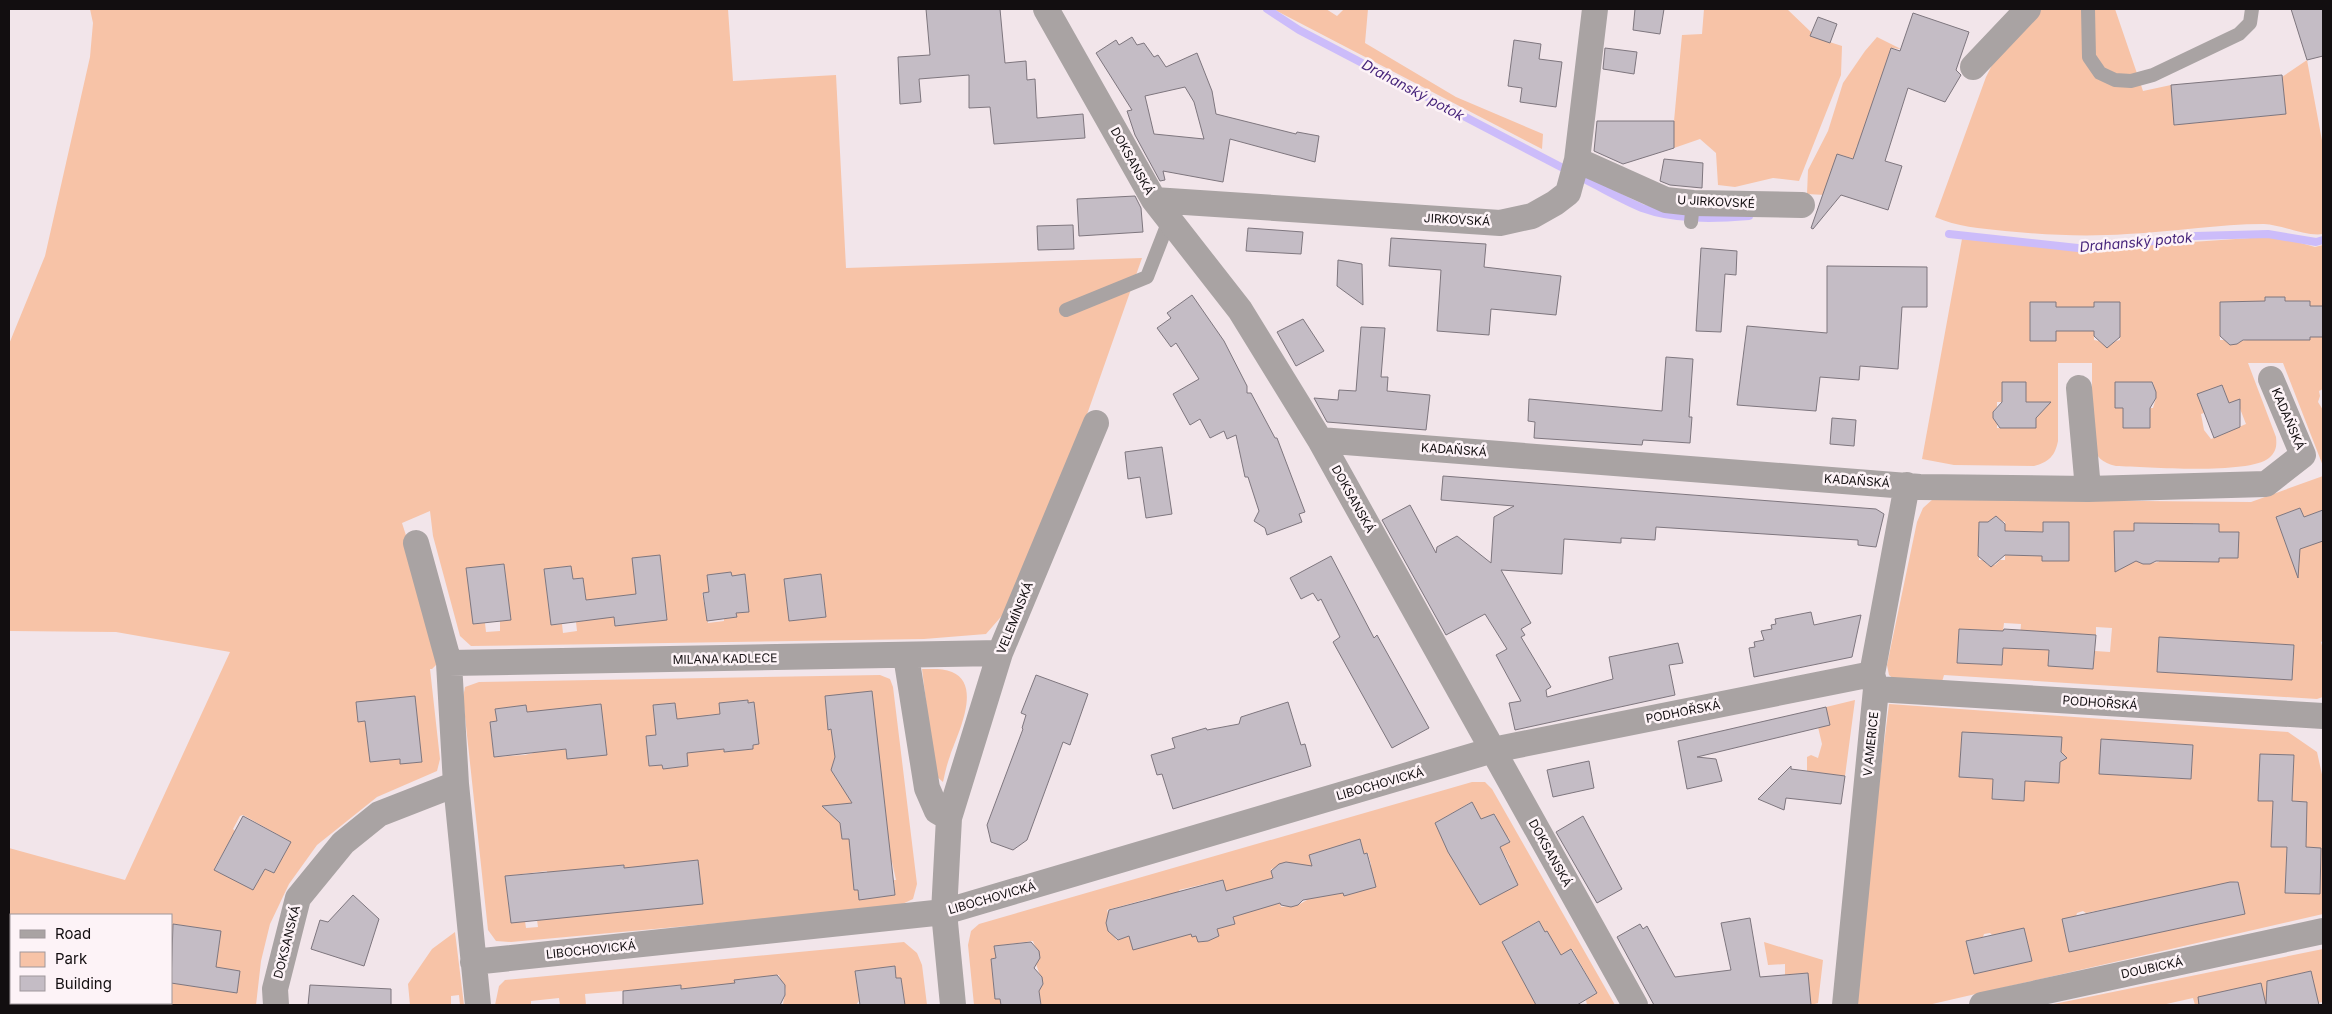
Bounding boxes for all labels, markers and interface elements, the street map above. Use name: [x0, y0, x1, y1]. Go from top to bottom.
water label: Drahanský potok: [1359, 55, 1468, 124]
street label: DOKSANSKÁ: [1108, 124, 1157, 197]
street label: U JIRKOVSKÉ: [1677, 192, 1755, 211]
street label: JIRKOVSKÁ: [1423, 210, 1491, 229]
water label: Drahanský potok: [2079, 228, 2193, 255]
street label: KADAŇSKÁ: [2269, 386, 2308, 452]
street label: KADAŇSKÁ: [1421, 440, 1487, 459]
street label: DOKSANSKÁ: [1329, 462, 1378, 535]
street label: KADAŇSKÁ: [1824, 471, 1890, 490]
street label: VELEMÍNSKÁ: [993, 579, 1036, 656]
street label: MILANA KADLECE: [672, 650, 778, 667]
street label: PODHOŘSKÁ: [2062, 692, 2138, 713]
street label: PODHOŘSKÁ: [1644, 697, 1721, 726]
street label: V AMERICE: [1860, 711, 1881, 777]
street label: LIBOCHOVICKÁ: [1334, 764, 1425, 803]
street label: DOKSANSKÁ: [1526, 816, 1575, 889]
street label: LIBOCHOVICKÁ: [946, 878, 1037, 917]
street label: DOKSANSKÁ: [270, 904, 303, 980]
legend: [10, 914, 172, 1004]
text: Road: [55, 924, 91, 943]
street label: LIBOCHOVICKÁ: [545, 937, 637, 962]
text: Park: [55, 949, 88, 968]
street label: DOUBICKÁ: [2120, 954, 2184, 981]
text: Building: [55, 974, 112, 993]

